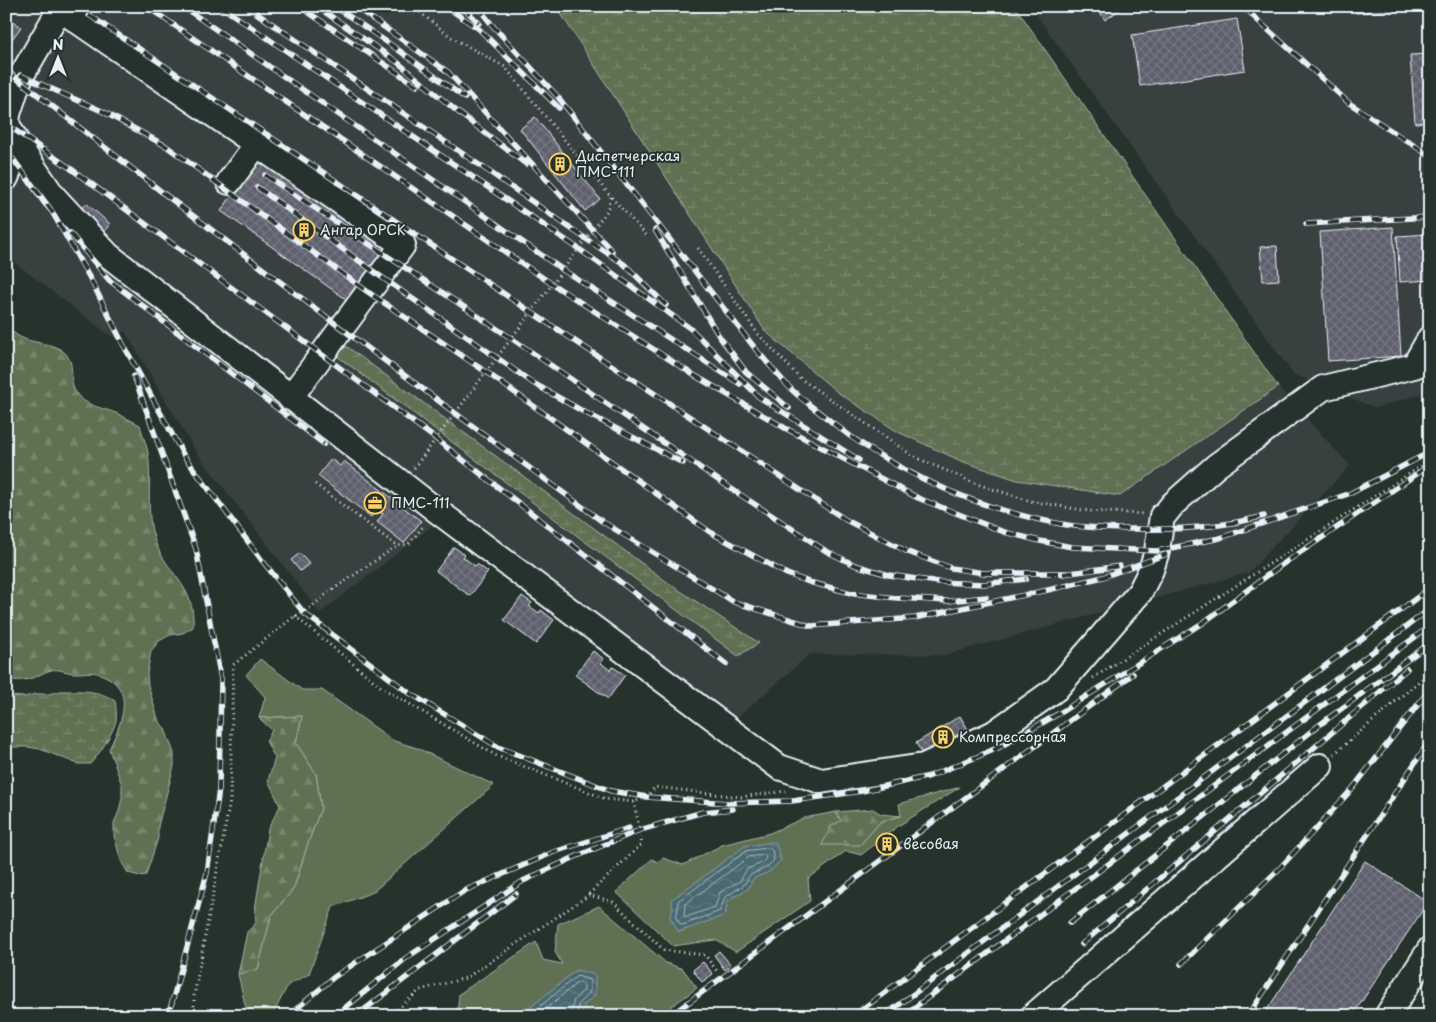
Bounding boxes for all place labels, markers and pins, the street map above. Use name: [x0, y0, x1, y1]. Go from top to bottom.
place label: Диспетчерская ПМС-111: [575, 145, 680, 182]
building icon: Диспетчерская ПМС-111: [548, 152, 572, 176]
building icon: Ангар ОРСК: [292, 218, 316, 242]
place label: Ангар ОРСК: [320, 219, 406, 240]
office icon: ПМС-111: [363, 491, 387, 515]
place label: ПМС-111: [391, 492, 450, 513]
building icon: Компрессорная: [931, 725, 955, 749]
place label: Компрессорная: [959, 726, 1067, 747]
building icon: весовая: [875, 832, 899, 856]
place label: весовая: [903, 833, 959, 854]

